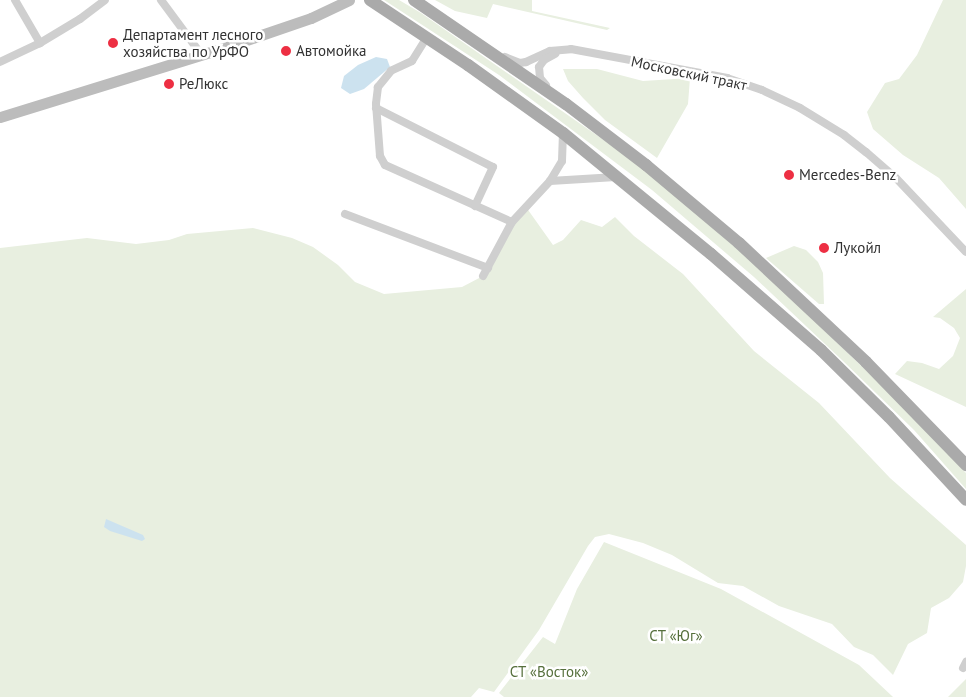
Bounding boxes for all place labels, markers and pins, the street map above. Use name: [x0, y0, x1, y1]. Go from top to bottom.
place label: Департамент лесного хозяйства по УрФО: [123, 25, 264, 60]
marker: Департамент лесного хозяйства по УрФО: [107, 37, 119, 49]
place label: Автомойка: [296, 42, 367, 60]
marker: Автомойка: [280, 45, 292, 57]
place label: РеЛюкс: [179, 75, 228, 93]
marker: РеЛюкс: [163, 78, 175, 90]
place label: Mercedes-Benz: [799, 166, 896, 184]
marker: Mercedes-Benz: [783, 169, 795, 181]
place label: Лукойл: [834, 239, 881, 257]
marker: Лукойл: [818, 242, 830, 254]

